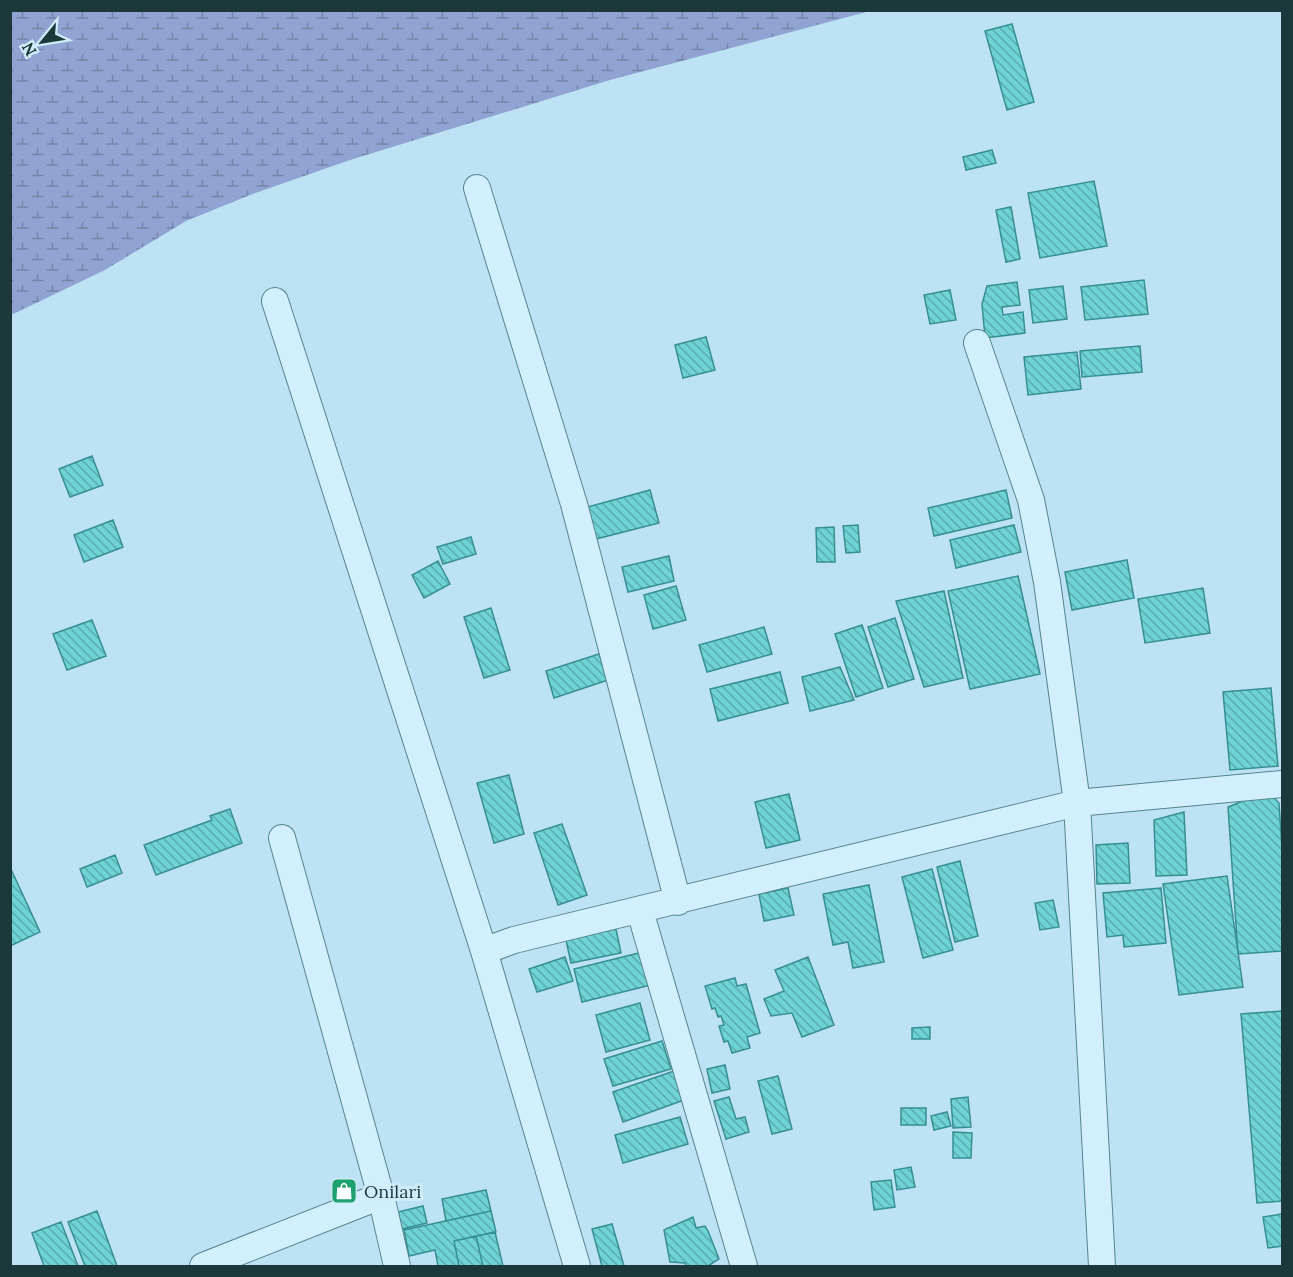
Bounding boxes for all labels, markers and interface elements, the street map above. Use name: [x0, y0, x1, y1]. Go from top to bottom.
north arrow: [12, 12, 72, 72]
text: N: [17, 39, 41, 60]
shop icon: Onilari: [329, 1176, 359, 1206]
place label: Onilari: [364, 1180, 421, 1203]

